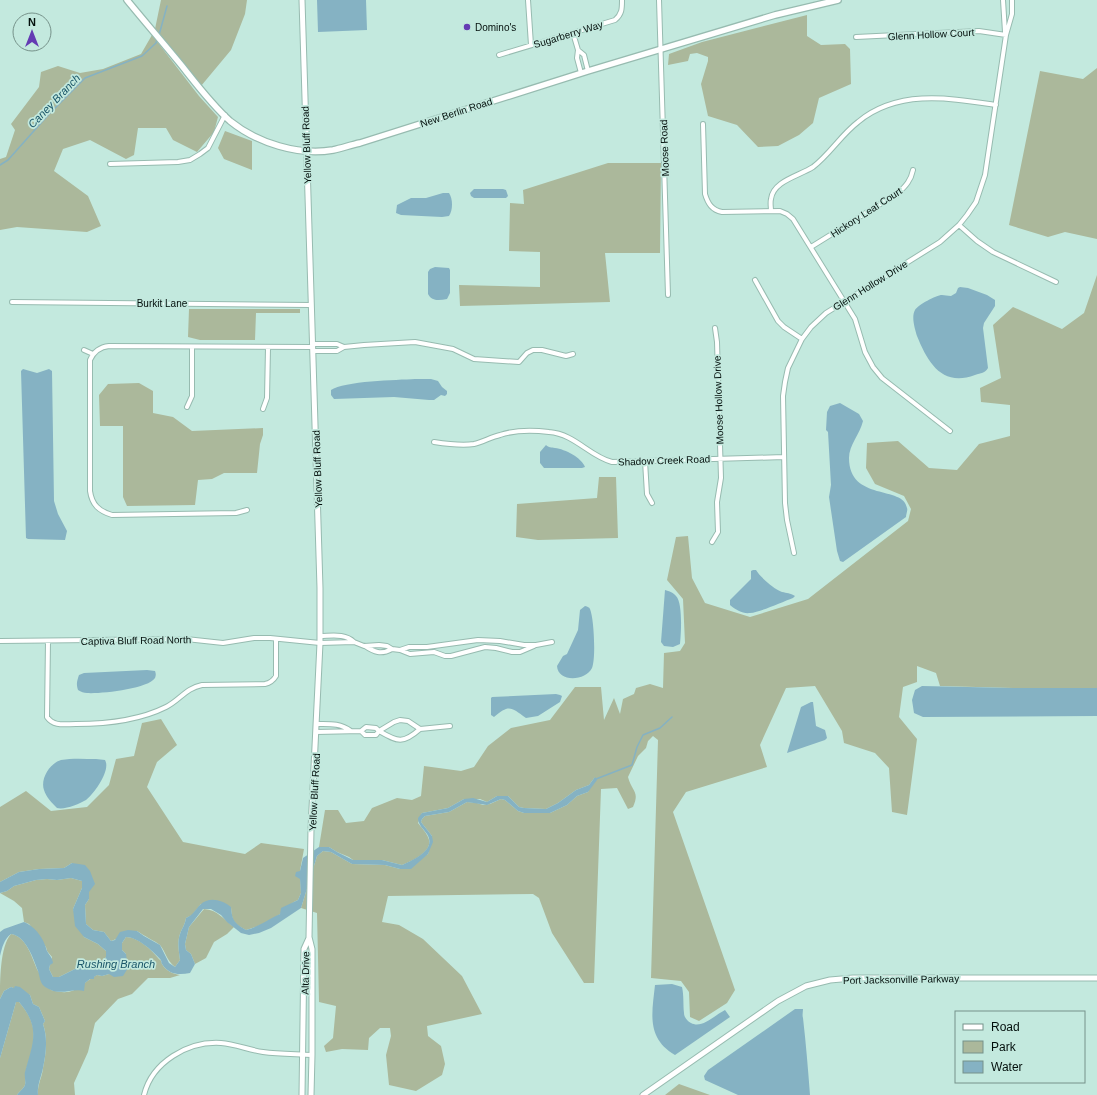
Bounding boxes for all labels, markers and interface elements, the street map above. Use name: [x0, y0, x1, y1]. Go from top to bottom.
north arrow: [12, 12, 52, 52]
text: N: [28, 16, 36, 28]
street label: Sugarberry Way: [532, 19, 604, 50]
marker: Domino's: [462, 22, 472, 32]
place label: Domino's: [475, 22, 516, 33]
street label: Glenn Hollow Court: [887, 27, 975, 42]
water label: Caney Branch: [25, 72, 83, 130]
street label: New Berlin Road: [419, 96, 494, 129]
street label: Yellow Bluff Road: [300, 106, 313, 184]
street label: Moose Road: [658, 119, 671, 177]
street label: Hickory Leaf Court: [829, 185, 904, 240]
street label: Glenn Hollow Drive: [831, 258, 910, 313]
street label: Burkit Lane: [137, 298, 188, 309]
street label: Moose Hollow Drive: [711, 355, 726, 445]
street label: Yellow Bluff Road: [311, 430, 324, 508]
street label: Shadow Creek Road: [618, 453, 710, 468]
street label: Captiva Bluff Road North: [81, 634, 191, 647]
street label: Yellow Bluff Road: [307, 753, 322, 831]
street label: Alta Drive: [300, 951, 311, 995]
water label: Rushing Branch: [77, 958, 155, 970]
street label: Port Jacksonville Parkway: [843, 973, 959, 986]
legend: [955, 1011, 1085, 1083]
text: Road: [991, 1020, 1020, 1034]
text: Park: [991, 1040, 1017, 1054]
text: Water: [991, 1060, 1023, 1074]

